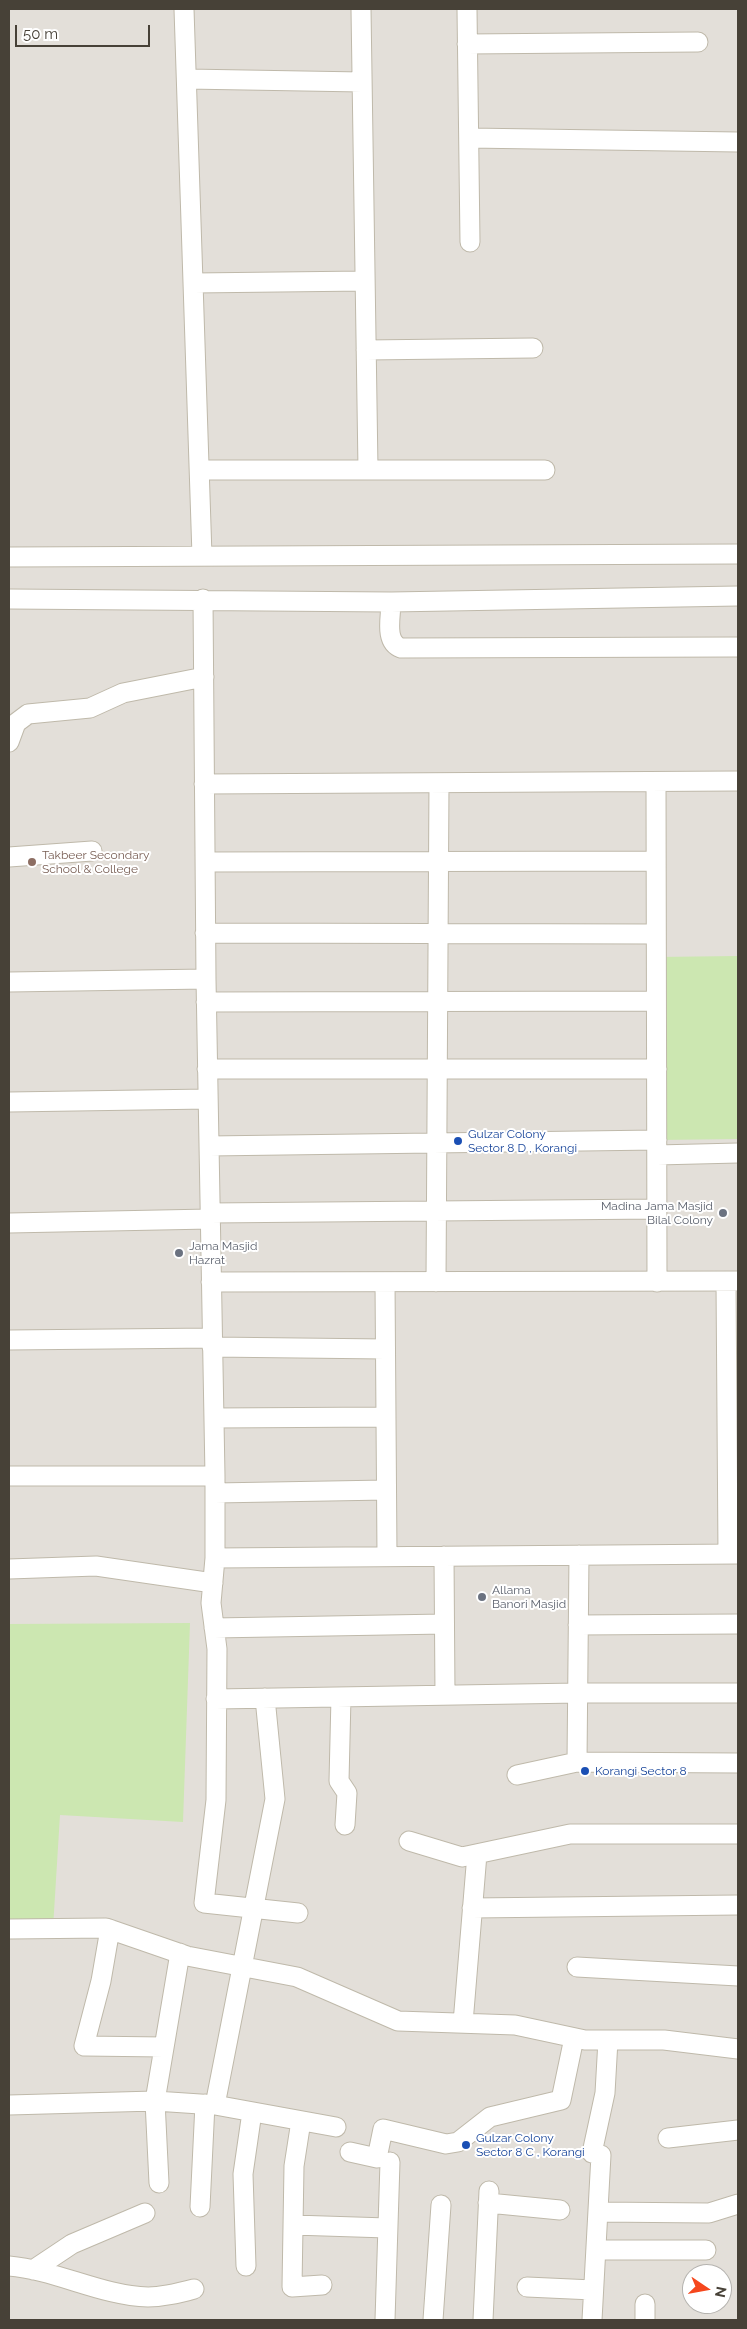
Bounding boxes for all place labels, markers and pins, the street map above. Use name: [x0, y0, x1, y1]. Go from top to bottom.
place label: Takbeer Secondary School & College: [42, 848, 149, 876]
marker: Takbeer Secondary School & College: [26, 856, 38, 868]
place label: Gulzar Colony Sector 8 D , Korangi: [468, 1127, 577, 1155]
marker: Gulzar Colony Sector 8 D , Korangi: [452, 1135, 464, 1147]
place label: Madina Jama Masjid Bilal Colony: [601, 1199, 713, 1227]
marker: Madina Jama Masjid Bilal Colony: [717, 1207, 729, 1219]
place label: Jama Masjid Hazrat: [189, 1239, 257, 1267]
marker: Jama Masjid Hazrat: [173, 1247, 185, 1259]
place label: Allama Banori Masjid: [492, 1583, 566, 1611]
marker: Allama Banori Masjid: [476, 1591, 488, 1603]
place label: Korangi Sector 8: [595, 1764, 687, 1778]
marker: Korangi Sector 8: [579, 1765, 591, 1777]
place label: Gulzar Colony Sector 8 C , Korangi: [476, 2131, 585, 2159]
marker: Gulzar Colony Sector 8 C , Korangi: [460, 2139, 472, 2151]

